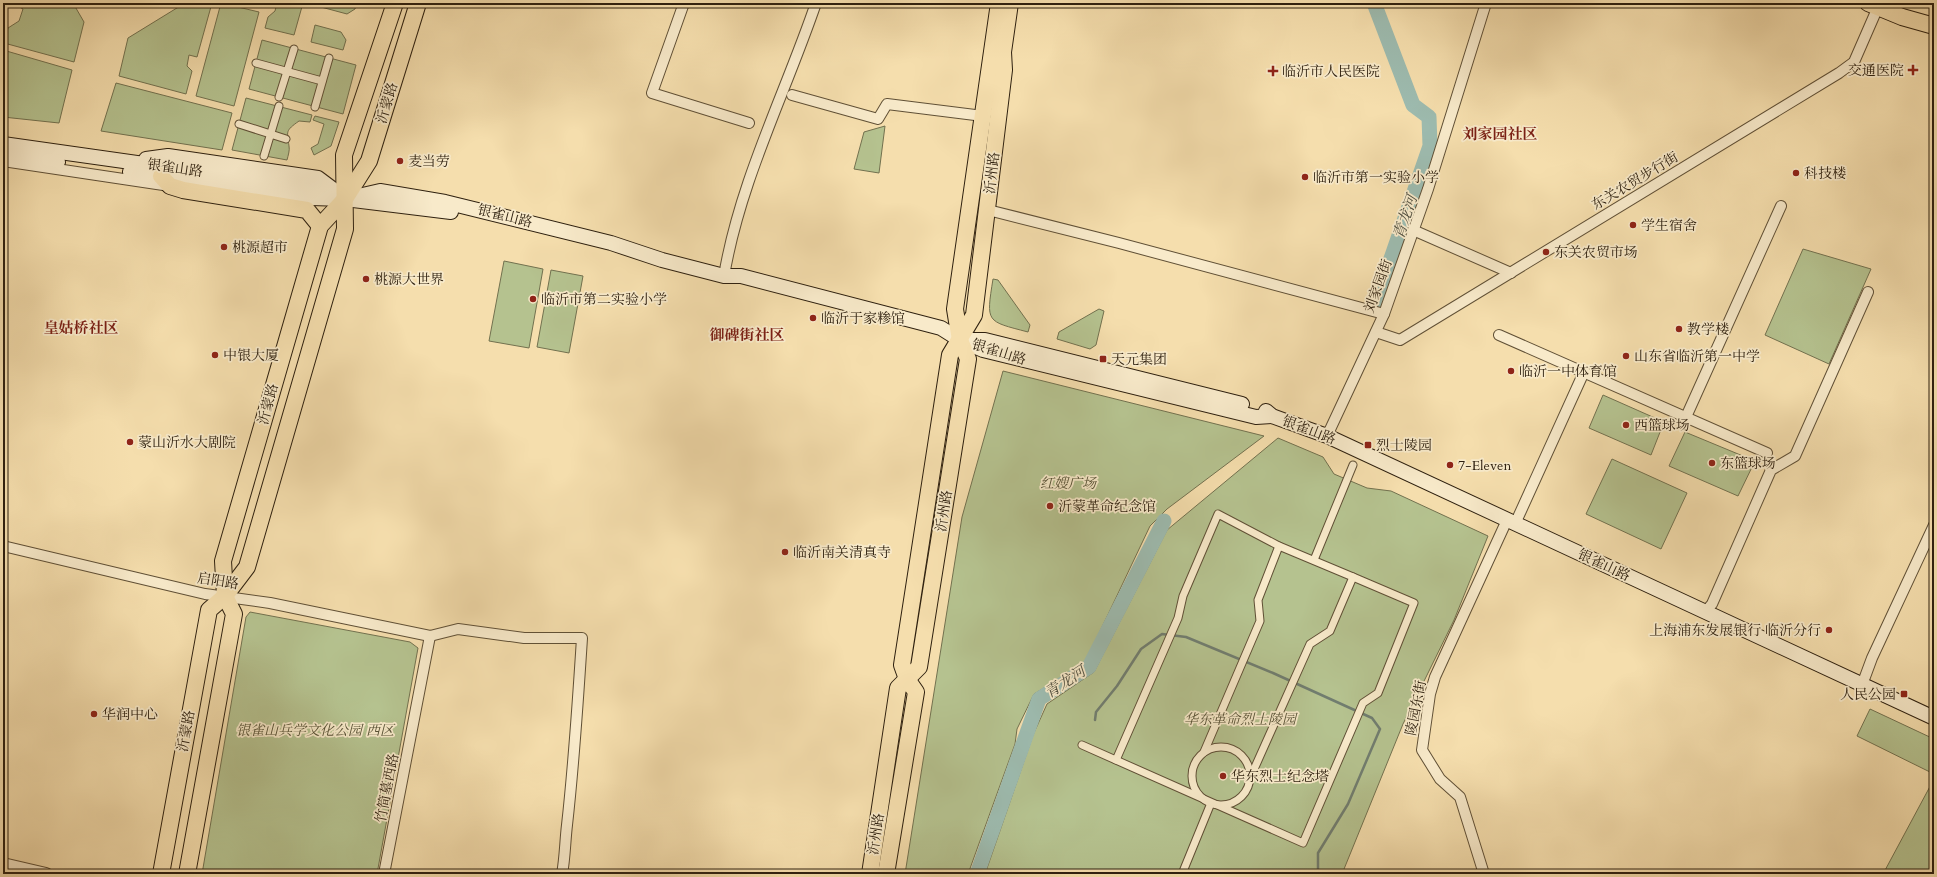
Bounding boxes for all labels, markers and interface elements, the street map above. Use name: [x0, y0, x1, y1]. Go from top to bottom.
place label: 交通医院: [1848, 61, 1904, 80]
place label: 临沂市人民医院: [1282, 62, 1380, 81]
marker: 交通医院: [1907, 64, 1919, 76]
marker: 临沂市人民医院: [1267, 65, 1279, 77]
street label: 沂蒙路: [372, 80, 402, 126]
district label: 刘家园社区: [1462, 124, 1538, 144]
street label: 东关农贸步行街: [1588, 148, 1682, 214]
street label: 沂州路: [980, 151, 1004, 195]
place label: 麦当劳: [408, 152, 450, 171]
street label: 银雀山路: [146, 155, 204, 181]
marker: 麦当劳: [395, 156, 405, 166]
place label: 科技楼: [1804, 164, 1846, 183]
place label: 临沂市第一实验小学: [1313, 168, 1439, 187]
marker: 科技楼: [1791, 168, 1801, 178]
marker: 临沂市第一实验小学: [1300, 172, 1310, 182]
water label: 青龙河: [1388, 190, 1423, 242]
street label: 银雀山路: [476, 200, 534, 232]
place label: 学生宿舍: [1641, 216, 1697, 235]
marker: 学生宿舍: [1628, 220, 1638, 230]
place label: 桃源超市: [232, 238, 288, 257]
marker: 桃源超市: [219, 242, 229, 252]
place label: 东关农贸市场: [1554, 243, 1638, 262]
marker: 东关农贸市场: [1541, 247, 1551, 257]
street label: 刘家园街: [1359, 256, 1397, 316]
place label: 桃源大世界: [374, 270, 444, 289]
marker: 桃源大世界: [361, 274, 371, 284]
place label: 临沂市第二实验小学: [541, 290, 667, 309]
marker: 临沂市第二实验小学: [528, 294, 538, 304]
place label: 临沂于家糁馆: [821, 309, 905, 328]
marker: 临沂于家糁馆: [808, 313, 818, 323]
district label: 皇姑桥社区: [43, 318, 119, 338]
place label: 教学楼: [1687, 320, 1729, 339]
marker: 教学楼: [1674, 324, 1684, 334]
district label: 御碑街社区: [709, 325, 785, 345]
street label: 银雀山路: [969, 335, 1029, 369]
place label: 中银大厦: [223, 346, 279, 365]
place label: 山东省临沂第一中学: [1634, 347, 1760, 366]
marker: 中银大厦: [210, 350, 220, 360]
place label: 天元集团: [1111, 350, 1167, 369]
marker: 山东省临沂第一中学: [1621, 351, 1631, 361]
marker: 天元集团: [1098, 354, 1108, 364]
place label: 临沂一中体育馆: [1519, 362, 1617, 381]
marker: 临沂一中体育馆: [1506, 366, 1516, 376]
street label: 沂蒙路: [253, 381, 283, 427]
street label: 银雀山路: [1279, 411, 1339, 449]
place label: 西篮球场: [1634, 416, 1690, 435]
marker: 西篮球场: [1621, 420, 1631, 430]
place label: 蒙山沂水大剧院: [138, 433, 236, 452]
place label: 烈士陵园: [1376, 436, 1432, 455]
marker: 蒙山沂水大剧院: [125, 437, 135, 447]
marker: 烈士陵园: [1363, 440, 1373, 450]
place label: 东篮球场: [1720, 454, 1776, 473]
place label: 7-Eleven: [1458, 456, 1511, 475]
marker: 东篮球场: [1707, 458, 1717, 468]
marker: 7-Eleven: [1445, 460, 1455, 470]
park label: 红嫂广场: [1040, 474, 1097, 493]
street label: 沂州路: [931, 489, 957, 533]
place label: 沂蒙革命纪念馆: [1058, 497, 1156, 516]
marker: 沂蒙革命纪念馆: [1045, 501, 1055, 511]
place label: 临沂南关清真寺: [793, 543, 891, 562]
street label: 银雀山路: [1575, 545, 1633, 585]
marker: 临沂南关清真寺: [780, 547, 790, 557]
street label: 启阳路: [196, 568, 240, 594]
place label: 上海浦东发展银行 临沂分行: [1649, 621, 1821, 640]
marker: 上海浦东发展银行 临沂分行: [1824, 625, 1834, 635]
water label: 青龙河: [1041, 660, 1092, 703]
street label: 陵园东街: [1401, 679, 1431, 737]
place label: 人民公园: [1840, 685, 1896, 704]
marker: 人民公园: [1899, 689, 1909, 699]
place label: 华润中心: [102, 705, 158, 724]
marker: 华润中心: [89, 709, 99, 719]
street label: 沂蒙路: [173, 709, 199, 753]
park label: 华东革命烈士陵园: [1184, 710, 1298, 729]
park label: 银雀山兵学文化公园 西区: [236, 721, 396, 740]
street label: 竹简墓西路: [371, 752, 403, 824]
place label: 华东烈士纪念塔: [1231, 767, 1329, 786]
marker: 华东烈士纪念塔: [1218, 771, 1228, 781]
street label: 沂州路: [863, 812, 889, 856]

